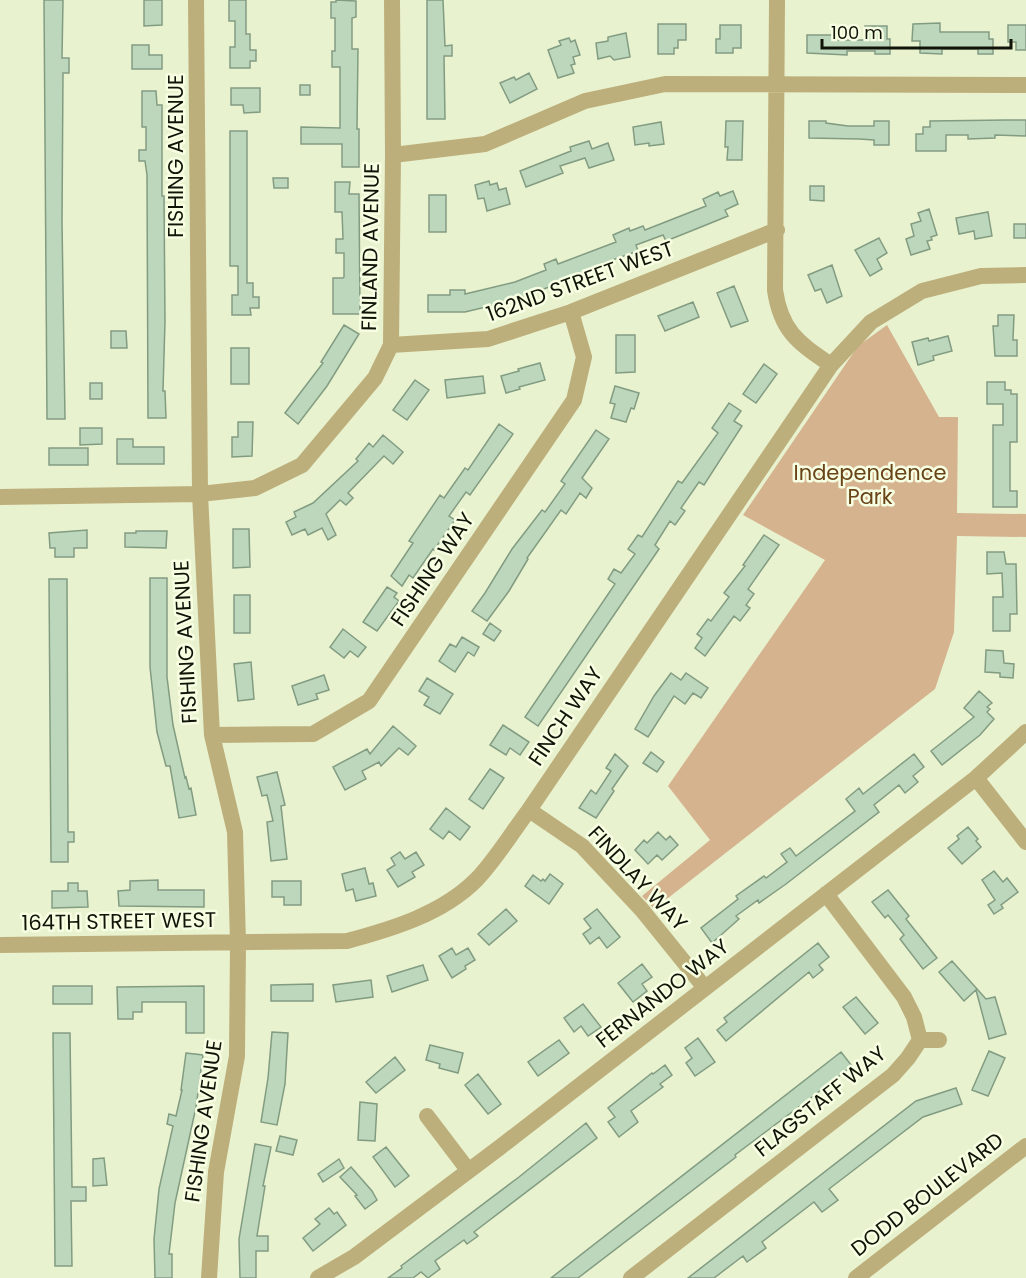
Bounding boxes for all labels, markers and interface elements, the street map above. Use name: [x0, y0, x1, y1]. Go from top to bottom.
scale bar: [822, 12, 1011, 50]
text: 100 m: [831, 20, 883, 45]
street label: FISHING AVENUE: [161, 74, 190, 238]
street label: FINLAND AVENUE: [354, 163, 386, 331]
street label: 162ND STREET WEST: [482, 234, 678, 328]
park label: Independence Park: [794, 458, 946, 511]
street label: FISHING WAY: [383, 506, 481, 632]
street label: FISHING AVENUE: [166, 560, 204, 724]
street label: FINCH WAY: [521, 661, 609, 771]
street label: FINDLAY WAY: [582, 819, 694, 937]
street label: 164TH STREET WEST: [21, 905, 217, 937]
street label: FERNANDO WAY: [589, 932, 735, 1054]
street label: FISHING AVENUE: [177, 1038, 229, 1204]
street label: FLAGSTAFF WAY: [748, 1039, 892, 1163]
street label: DODD BOULEVARD: [845, 1125, 1009, 1263]

